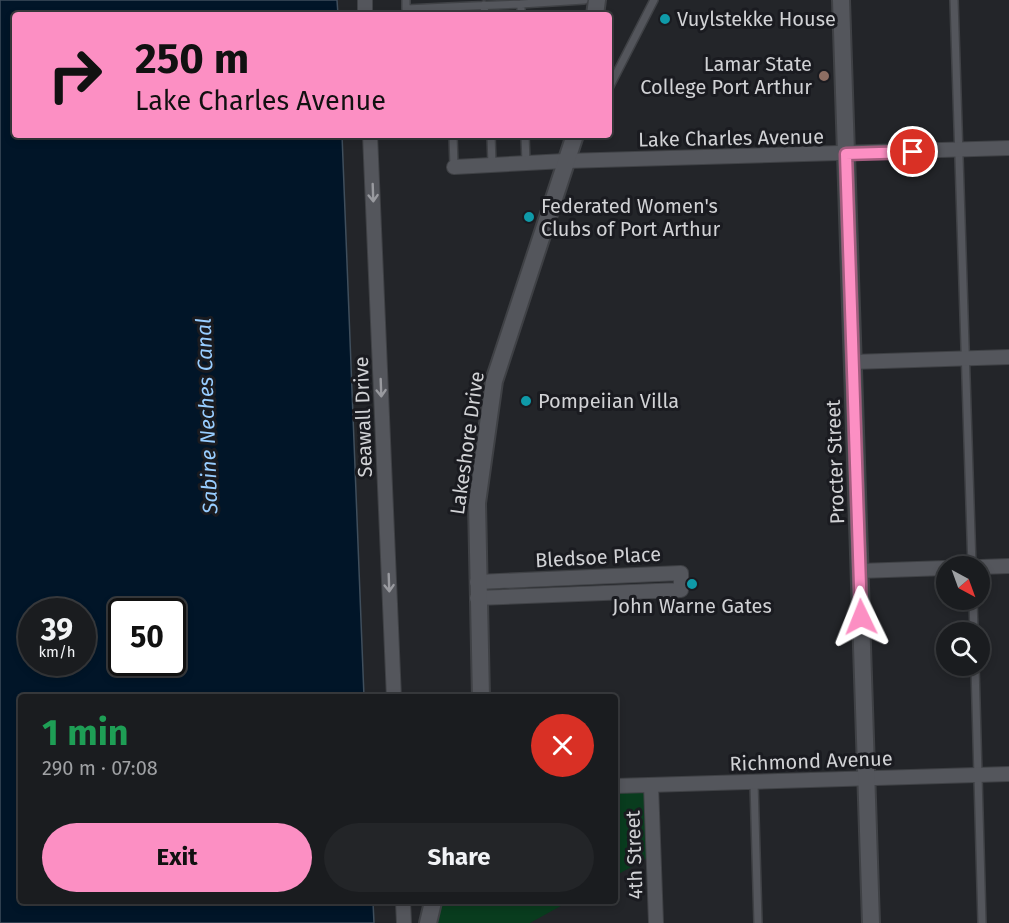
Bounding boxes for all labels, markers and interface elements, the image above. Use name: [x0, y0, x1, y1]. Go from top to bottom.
place label: Vuylstekke House: [677, 7, 836, 31]
marker: Vuylstekke House: [658, 12, 672, 26]
text: 250 m: [135, 34, 249, 84]
icon: right: [36, 36, 114, 114]
place label: Lamar State College Port Arthur: [640, 52, 812, 99]
marker: Lamar State College Port Arthur: [817, 69, 831, 83]
text: Lake Charles Avenue: [135, 85, 386, 117]
street label: Lake Charles Avenue: [638, 124, 824, 152]
pin: [887, 126, 938, 177]
icon: arrive: [896, 135, 929, 168]
one-way arrow: [367, 183, 378, 203]
place label: Federated Women's Clubs of Port Arthur: [541, 194, 720, 241]
marker: Federated Women's Clubs of Port Arthur: [522, 210, 536, 224]
water label: Sabine Neches Canal: [191, 318, 223, 515]
street label: Seawall Drive: [349, 356, 377, 478]
street label: Lakeshore Drive: [445, 370, 489, 516]
one-way arrow: [375, 378, 387, 398]
place label: Pompeiian Villa: [538, 389, 679, 413]
marker: Pompeiian Villa: [519, 394, 533, 408]
street label: Procter Street: [821, 399, 849, 525]
street label: Bledsoe Place: [534, 542, 662, 572]
north arrow: [936, 556, 990, 610]
map controls: [936, 556, 990, 676]
one-way arrow: [384, 573, 395, 593]
marker: John Warne Gates: [685, 577, 699, 591]
position arrow: [829, 585, 893, 649]
place label: John Warne Gates: [612, 594, 772, 618]
speed limit sign: 50: [108, 598, 186, 676]
text: 39: [41, 612, 73, 648]
button: search: [936, 622, 990, 676]
text: km/h: [38, 643, 76, 661]
text: 1 min: [42, 711, 129, 755]
button: close: [531, 714, 594, 777]
street label: Richmond Avenue: [729, 746, 893, 776]
text: 290 m · 07:08: [42, 756, 158, 780]
street label: 4th Street: [620, 809, 648, 900]
button: Exit: [42, 823, 312, 892]
button: Share: [324, 823, 594, 892]

